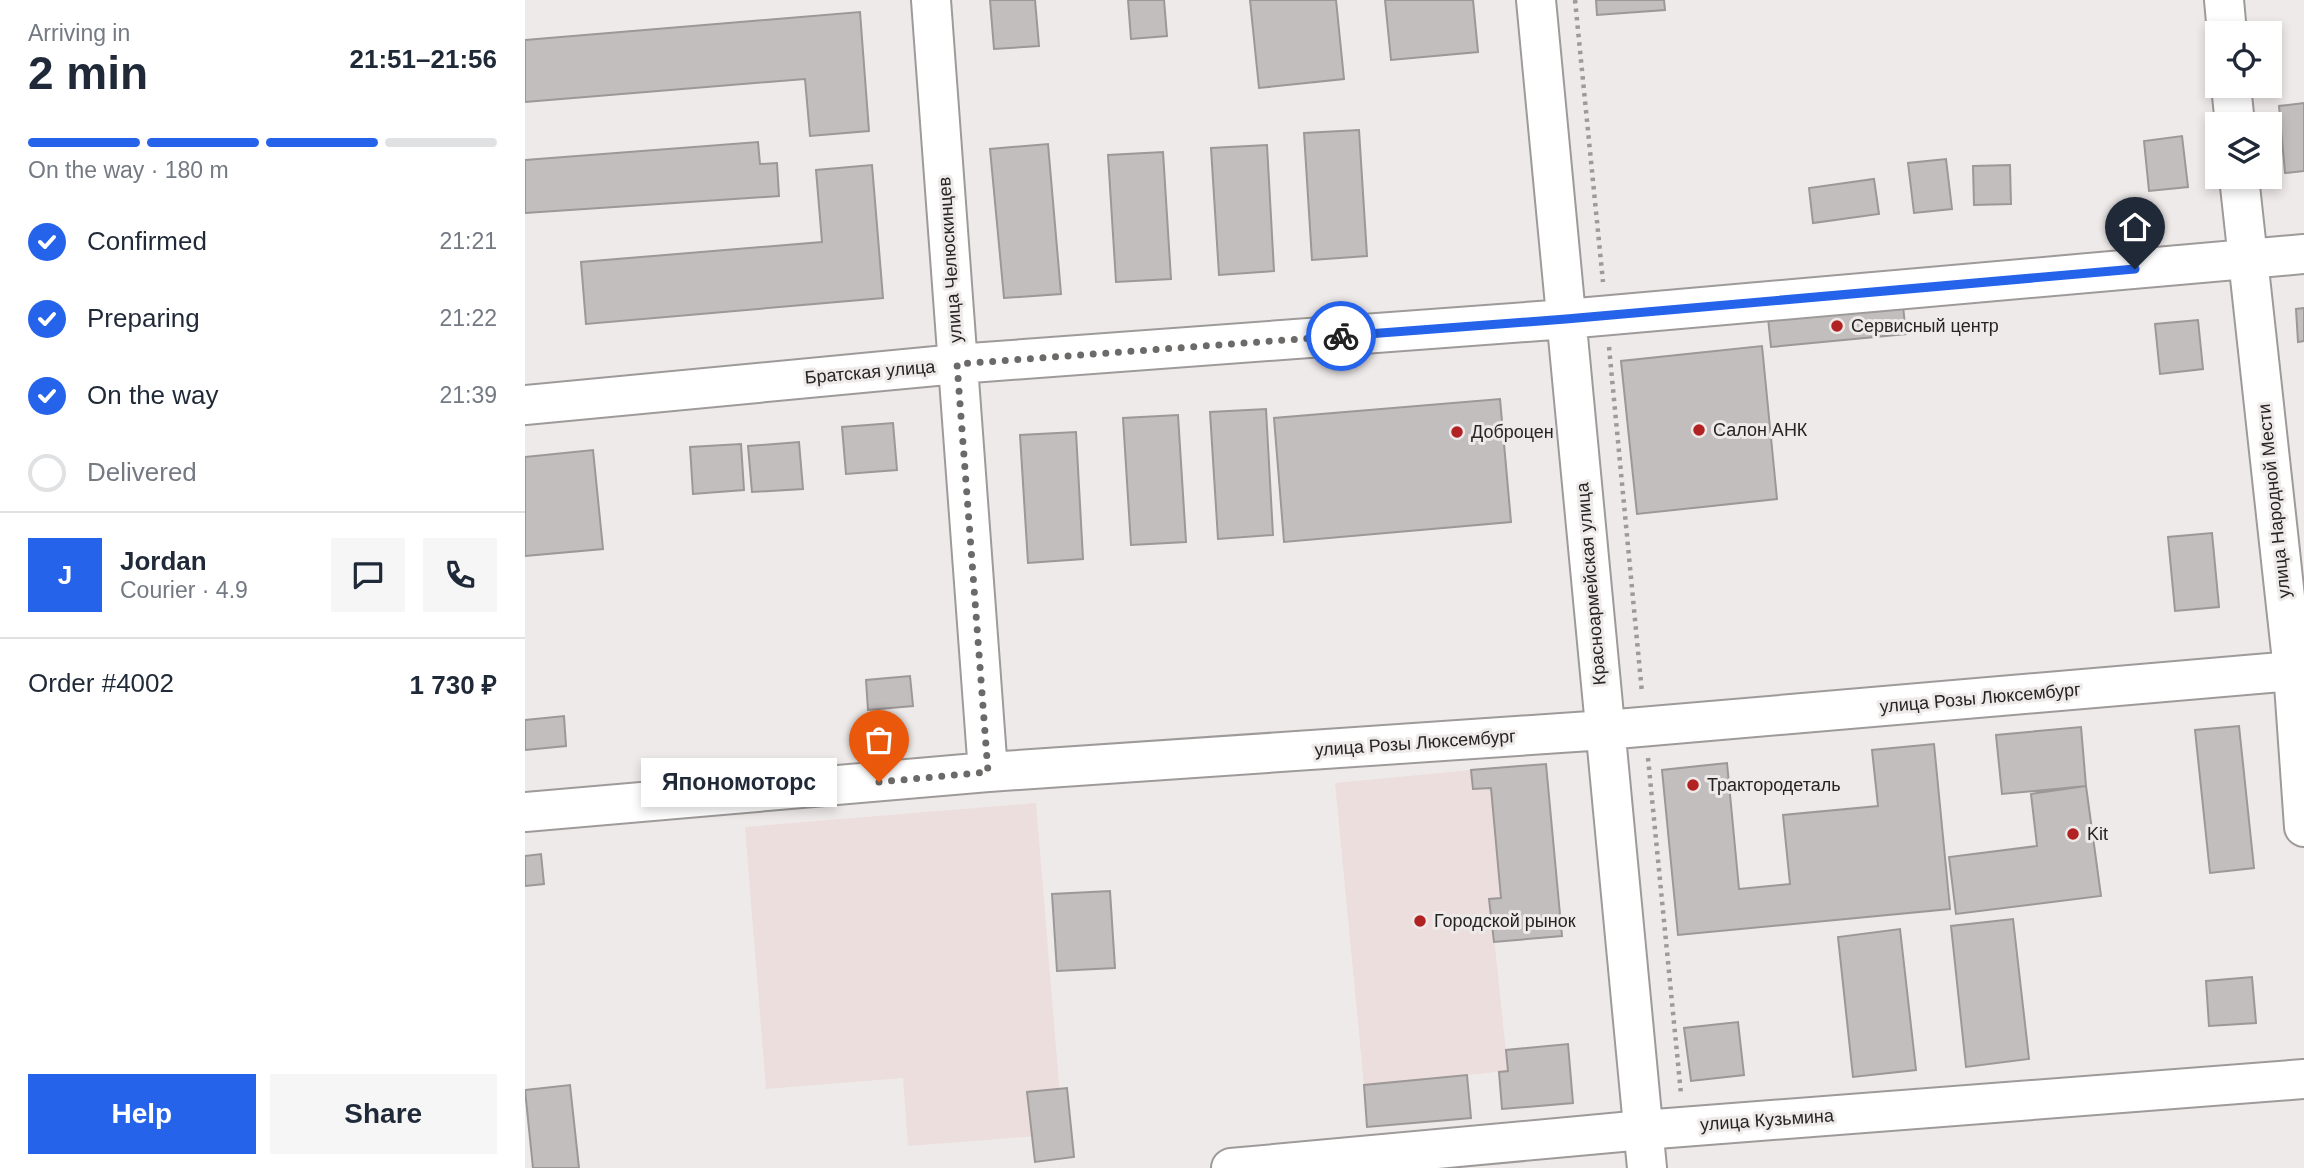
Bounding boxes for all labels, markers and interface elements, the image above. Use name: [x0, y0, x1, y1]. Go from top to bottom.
text: Arriving in: [28, 20, 130, 46]
map controls: [2205, 21, 2282, 189]
button: locate: [2205, 21, 2282, 98]
text: 21:51–21:56: [350, 44, 497, 74]
text: 2 min: [28, 47, 148, 99]
button: layers: [2205, 112, 2282, 189]
text: On the way · 180 m: [28, 157, 229, 183]
street label: улица Челюскинцев: [934, 176, 966, 344]
pin: [2105, 197, 2165, 269]
icon: home: [2116, 208, 2154, 246]
icon: check: [28, 223, 66, 261]
text: Confirmed: [87, 226, 207, 256]
text: 21:21: [439, 228, 497, 254]
icon: check: [28, 300, 66, 338]
courier: [1306, 301, 1376, 371]
text: Preparing: [87, 303, 200, 333]
text: 21:22: [439, 305, 497, 331]
place label: Сервисный центр: [1851, 316, 1999, 336]
icon: bike: [1322, 317, 1360, 355]
marker: Сервисный центр: [1829, 318, 1845, 334]
street label: Братская улица: [804, 356, 937, 388]
icon: check: [28, 377, 66, 415]
text: On the way: [87, 380, 219, 410]
text: 21:39: [439, 382, 497, 408]
street label: улица Народной Мести: [2254, 403, 2294, 599]
place label: Салон АНК: [1713, 420, 1808, 440]
place label: Доброцен: [1471, 422, 1554, 442]
marker: Салон АНК: [1691, 422, 1707, 438]
marker: Доброцен: [1449, 424, 1465, 440]
text: Delivered: [87, 457, 197, 487]
street label: Красноармейская улица: [1572, 481, 1610, 686]
button: chat: [331, 538, 405, 612]
button: phone: [423, 538, 497, 612]
text: Jordan: [120, 546, 207, 576]
text: J: [58, 560, 72, 590]
text: Courier · 4.9: [120, 577, 248, 603]
text: Order #4002: [28, 668, 174, 698]
text: 1 730 ₽: [410, 670, 497, 700]
street label: улица Розы Люксембург: [1879, 679, 2082, 717]
pin: [849, 710, 909, 782]
icon: bag: [860, 721, 898, 759]
street label: улица Розы Люксембург: [1314, 726, 1517, 760]
callout: Япономоторс: [641, 758, 837, 806]
text: Япономоторс: [662, 769, 816, 795]
place label: Трактородеталь: [1707, 775, 1841, 795]
marker: Трактородеталь: [1685, 777, 1701, 793]
place label: Kit: [2087, 824, 2108, 844]
marker: Kit: [2065, 826, 2081, 842]
place label: Городской рынок: [1434, 911, 1576, 931]
marker: Городской рынок: [1412, 913, 1428, 929]
button: Help: [28, 1074, 256, 1154]
button: Share: [270, 1074, 497, 1154]
street label: улица Кузьмина: [1699, 1105, 1836, 1135]

